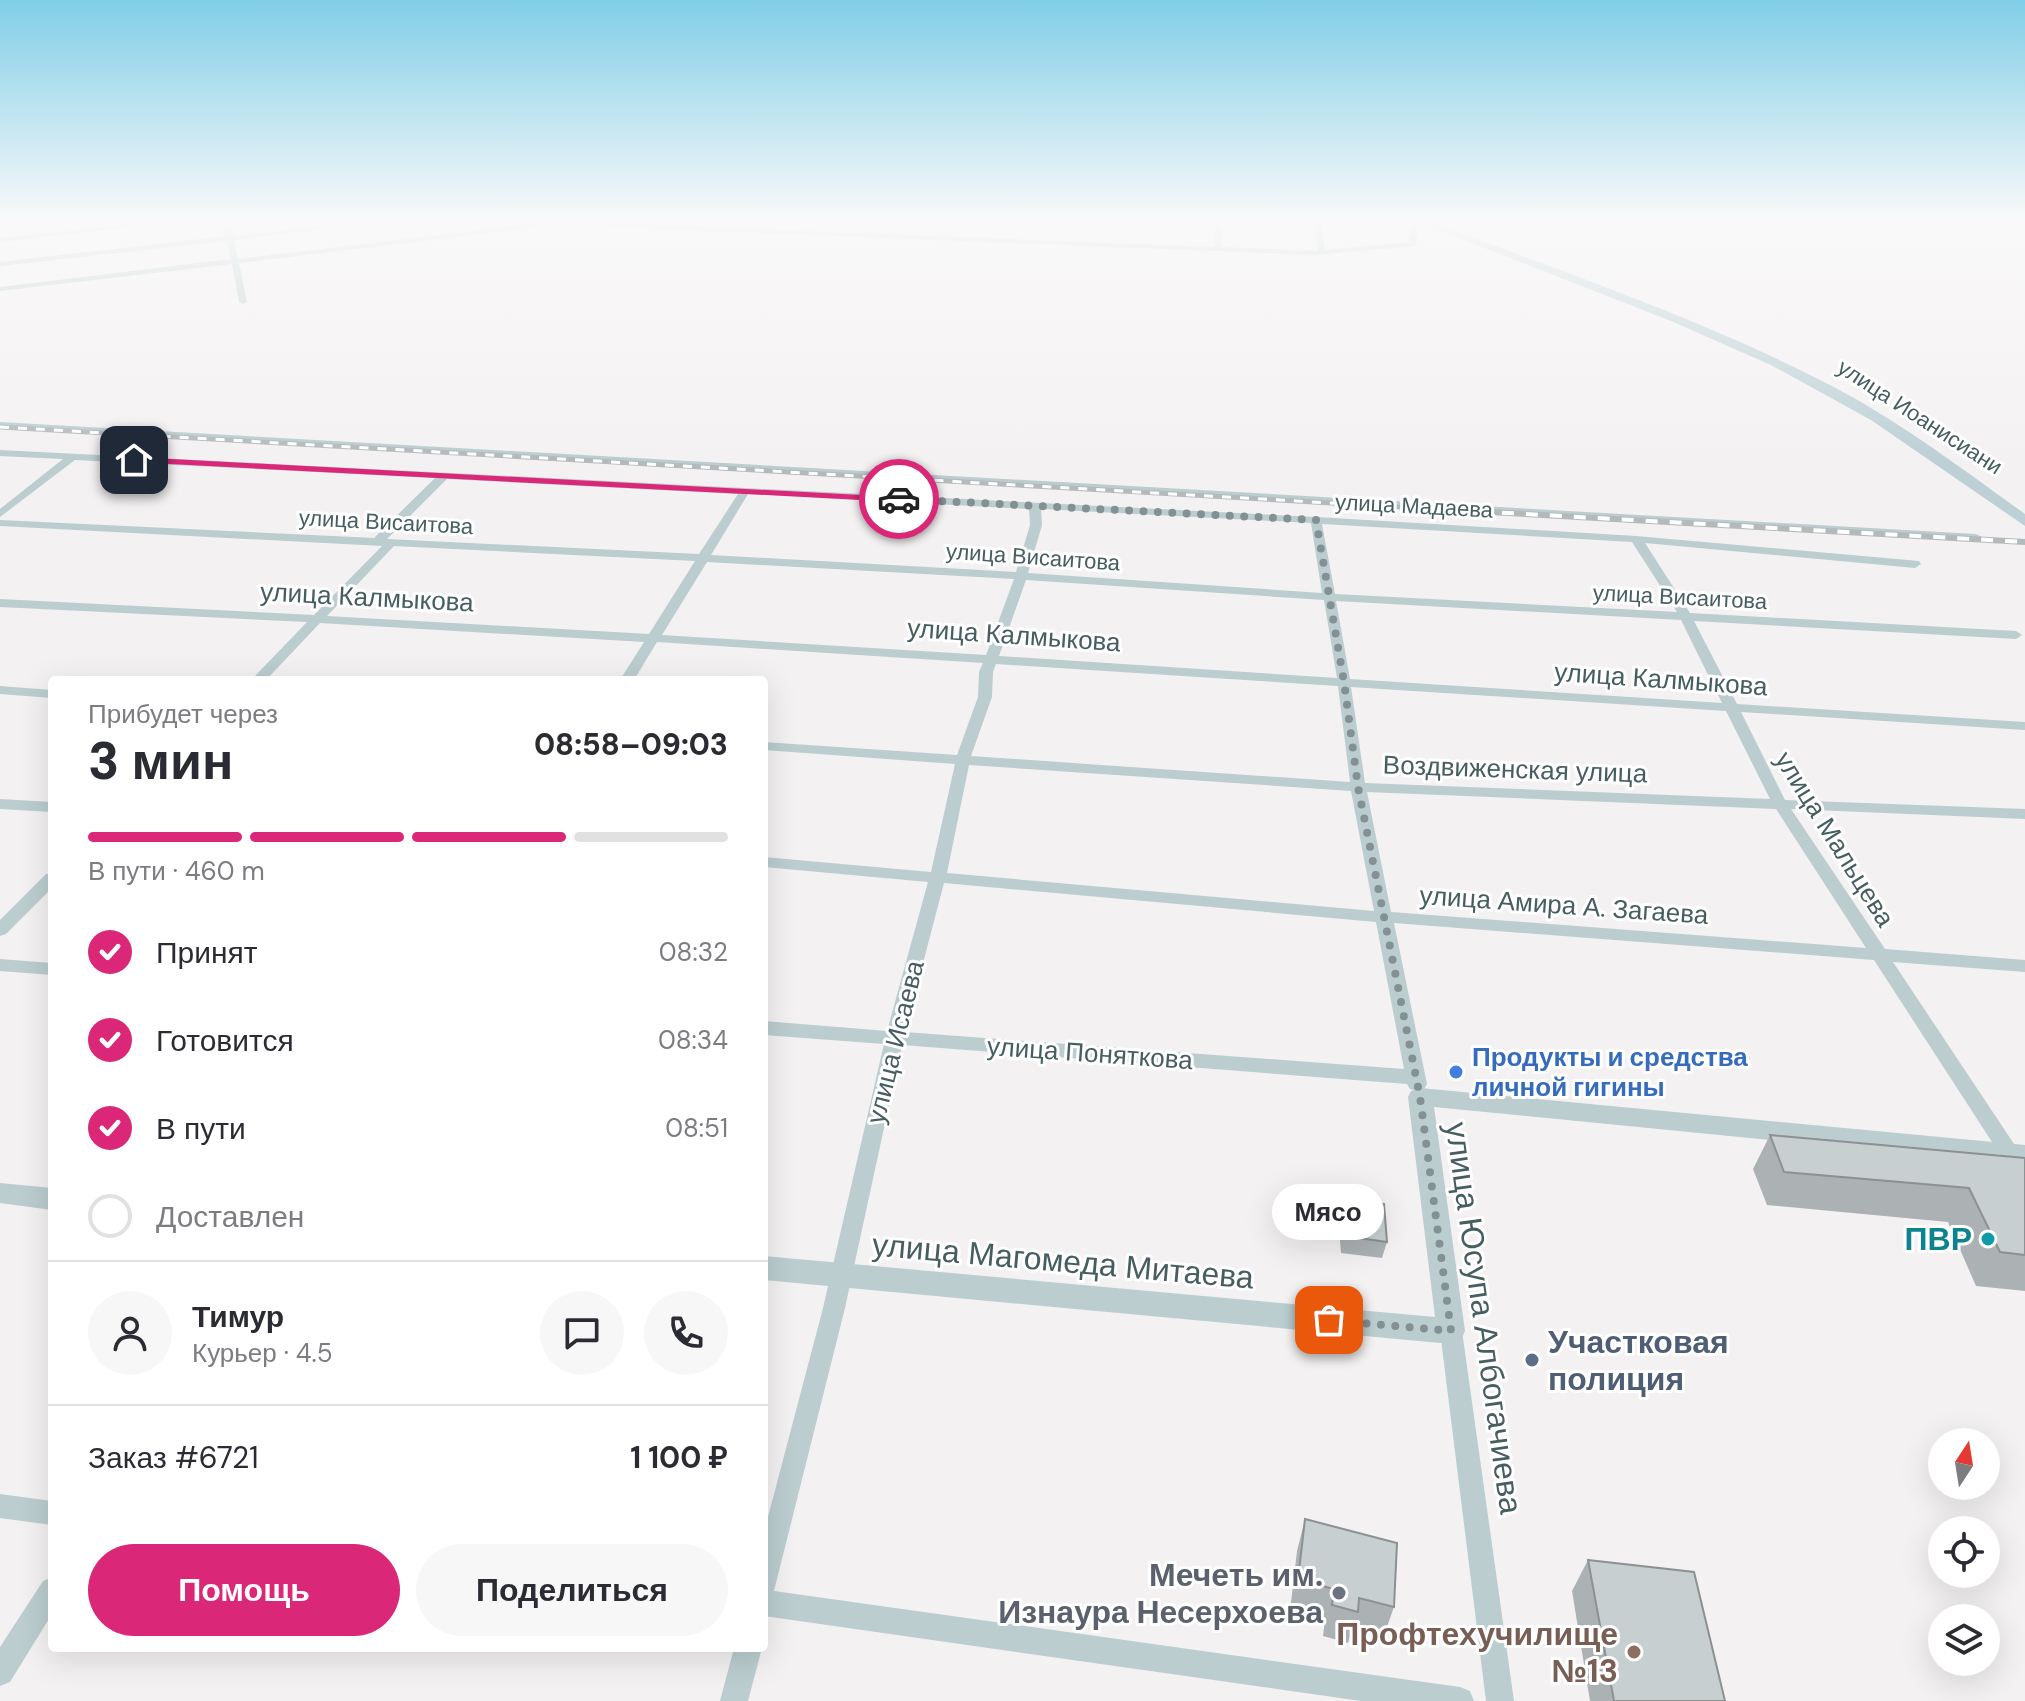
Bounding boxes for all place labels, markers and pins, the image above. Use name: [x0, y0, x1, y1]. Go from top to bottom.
pin: [100, 426, 168, 494]
place label: Продукты и средства личной гигины: [1472, 1040, 1748, 1104]
marker: Продукты и средства личной гигины: [1447, 1063, 1465, 1081]
callout: Мясо: [1273, 1184, 1385, 1240]
place label: ПВР: [1905, 1218, 1972, 1260]
marker: ПВР: [1979, 1230, 1997, 1248]
pin: [1295, 1286, 1363, 1354]
place label: Участковая полиция: [1548, 1321, 1729, 1400]
marker: Участковая полиция: [1523, 1351, 1541, 1369]
place label: Мечеть им. Изнаура Несерхоева: [998, 1554, 1323, 1633]
marker: Мечеть им. Изнаура Несерхоева: [1330, 1584, 1348, 1602]
place label: Профтехучилище №13: [1336, 1613, 1618, 1692]
marker: Профтехучилище №13: [1625, 1643, 1643, 1661]

